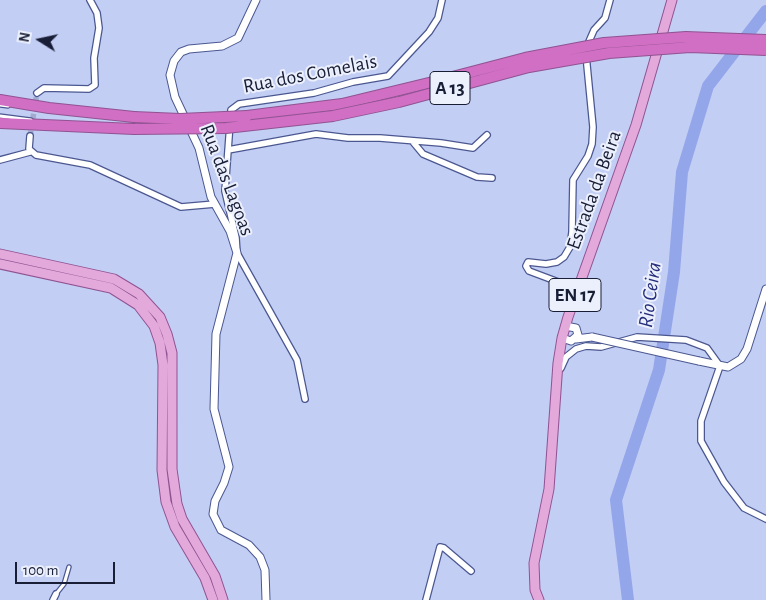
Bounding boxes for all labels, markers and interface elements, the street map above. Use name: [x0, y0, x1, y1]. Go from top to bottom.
north arrow: [15, 15, 65, 65]
text: N: [17, 31, 33, 43]
street label: Rua dos Comelais: [241, 49, 379, 99]
road number: A 13: [430, 72, 470, 105]
street label: Rua das Lagoas: [195, 121, 259, 239]
street label: Estrada da Beira: [561, 127, 627, 253]
water label: Rio Ceira: [633, 261, 667, 329]
road number: EN 17: [549, 278, 601, 312]
scale bar: [18, 552, 118, 584]
text: 100 m: [23, 563, 58, 578]

